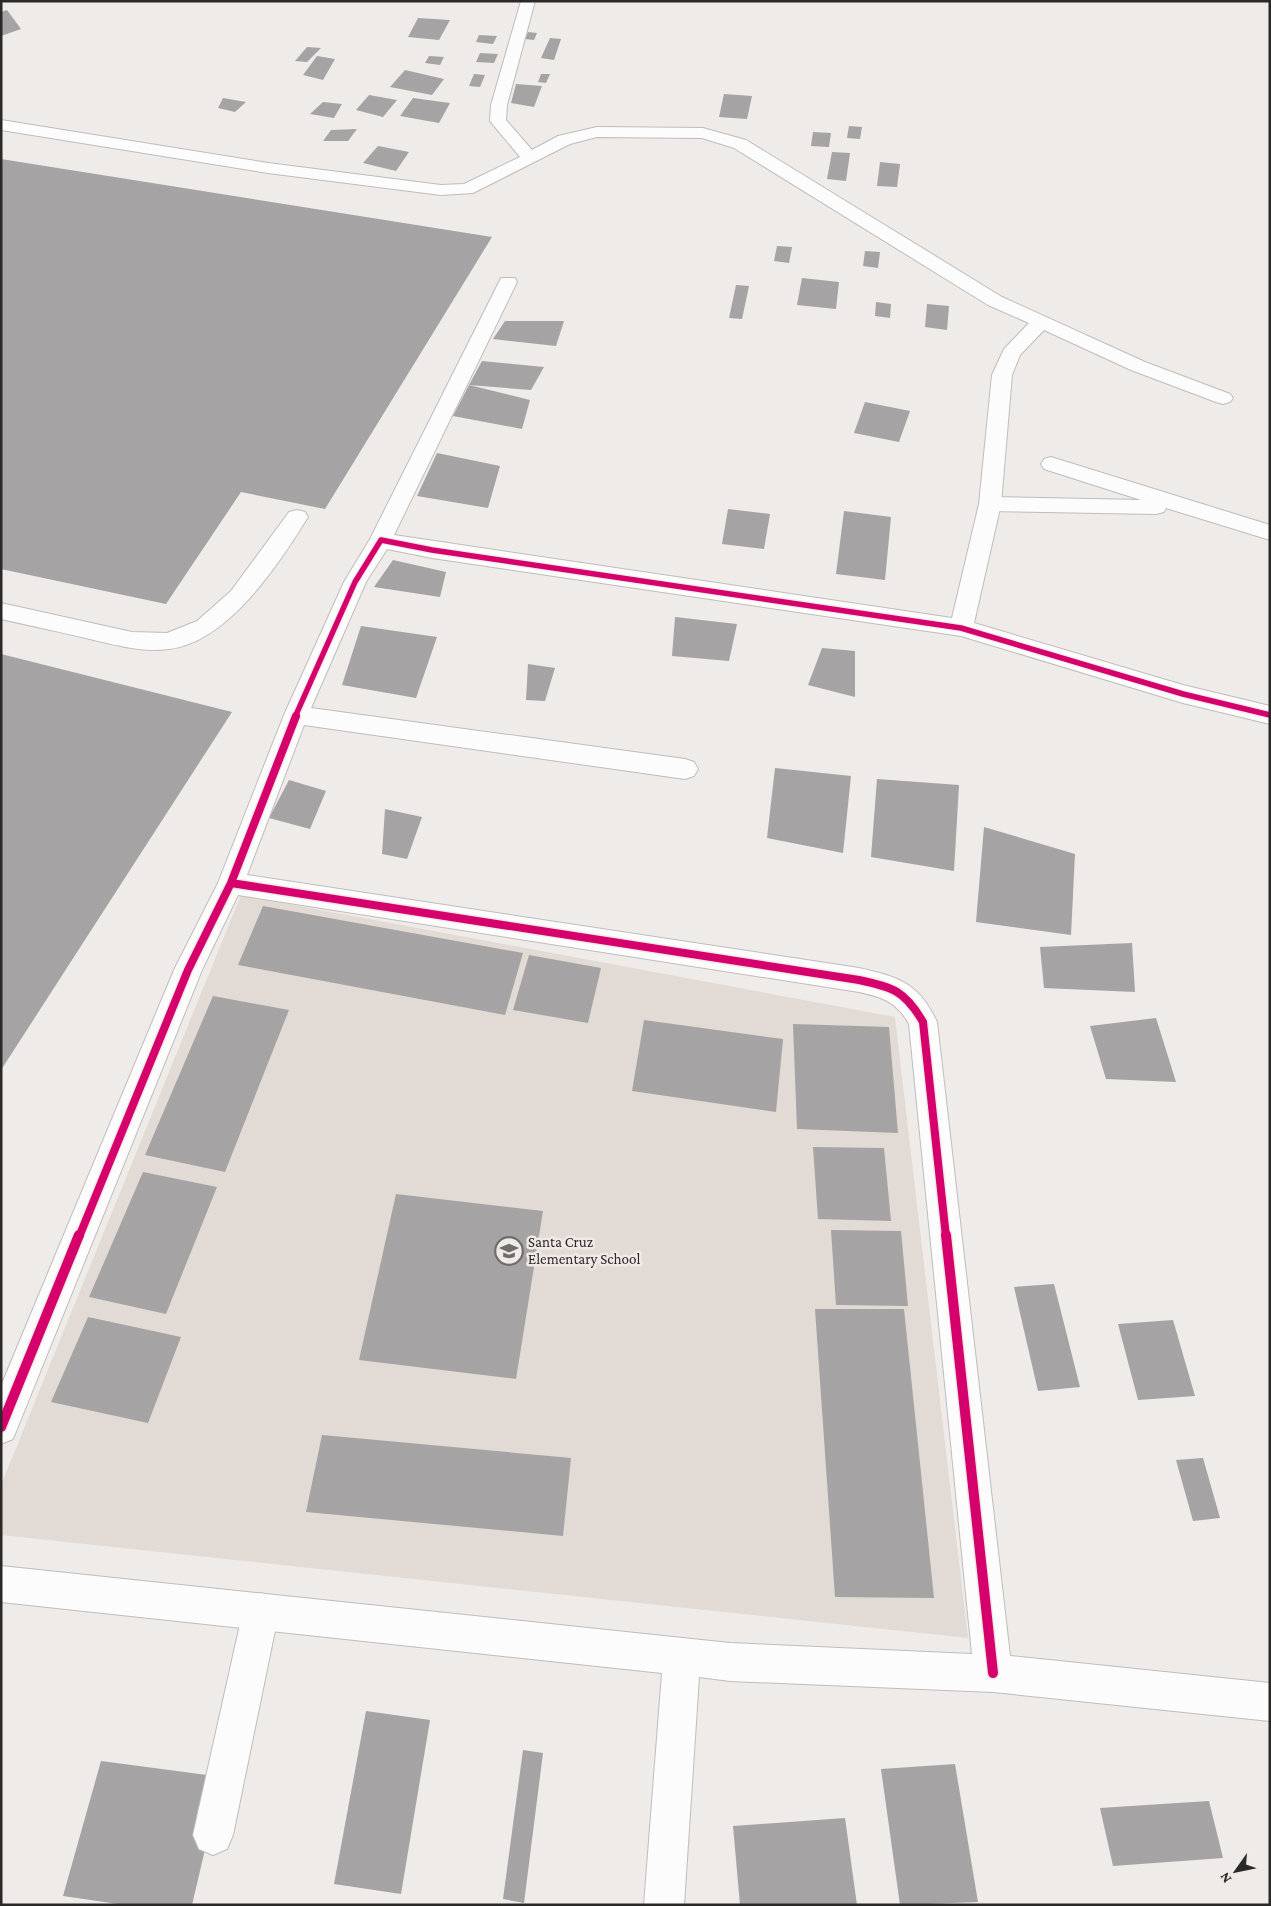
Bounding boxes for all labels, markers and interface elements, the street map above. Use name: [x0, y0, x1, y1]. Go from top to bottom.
place label: Santa Cruz Elementary School: [528, 1234, 640, 1268]
school or university icon: Santa Cruz Elementary School: [494, 1236, 524, 1266]
north arrow: [1211, 1846, 1261, 1896]
text: N: [1216, 1869, 1234, 1886]

